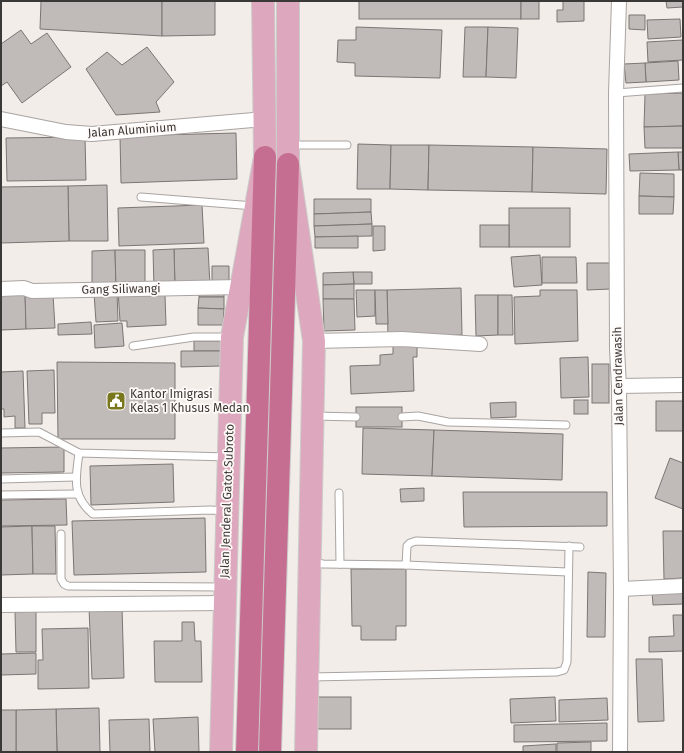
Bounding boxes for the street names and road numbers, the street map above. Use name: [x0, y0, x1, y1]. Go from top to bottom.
street label: Jalan Aluminium: [87, 120, 177, 140]
street label: Gang Siliwangi: [81, 281, 161, 297]
street label: Jalan Cendrawasih: [610, 326, 626, 426]
street label: Jalan Jenderal Gatot Subroto: [217, 424, 237, 578]

